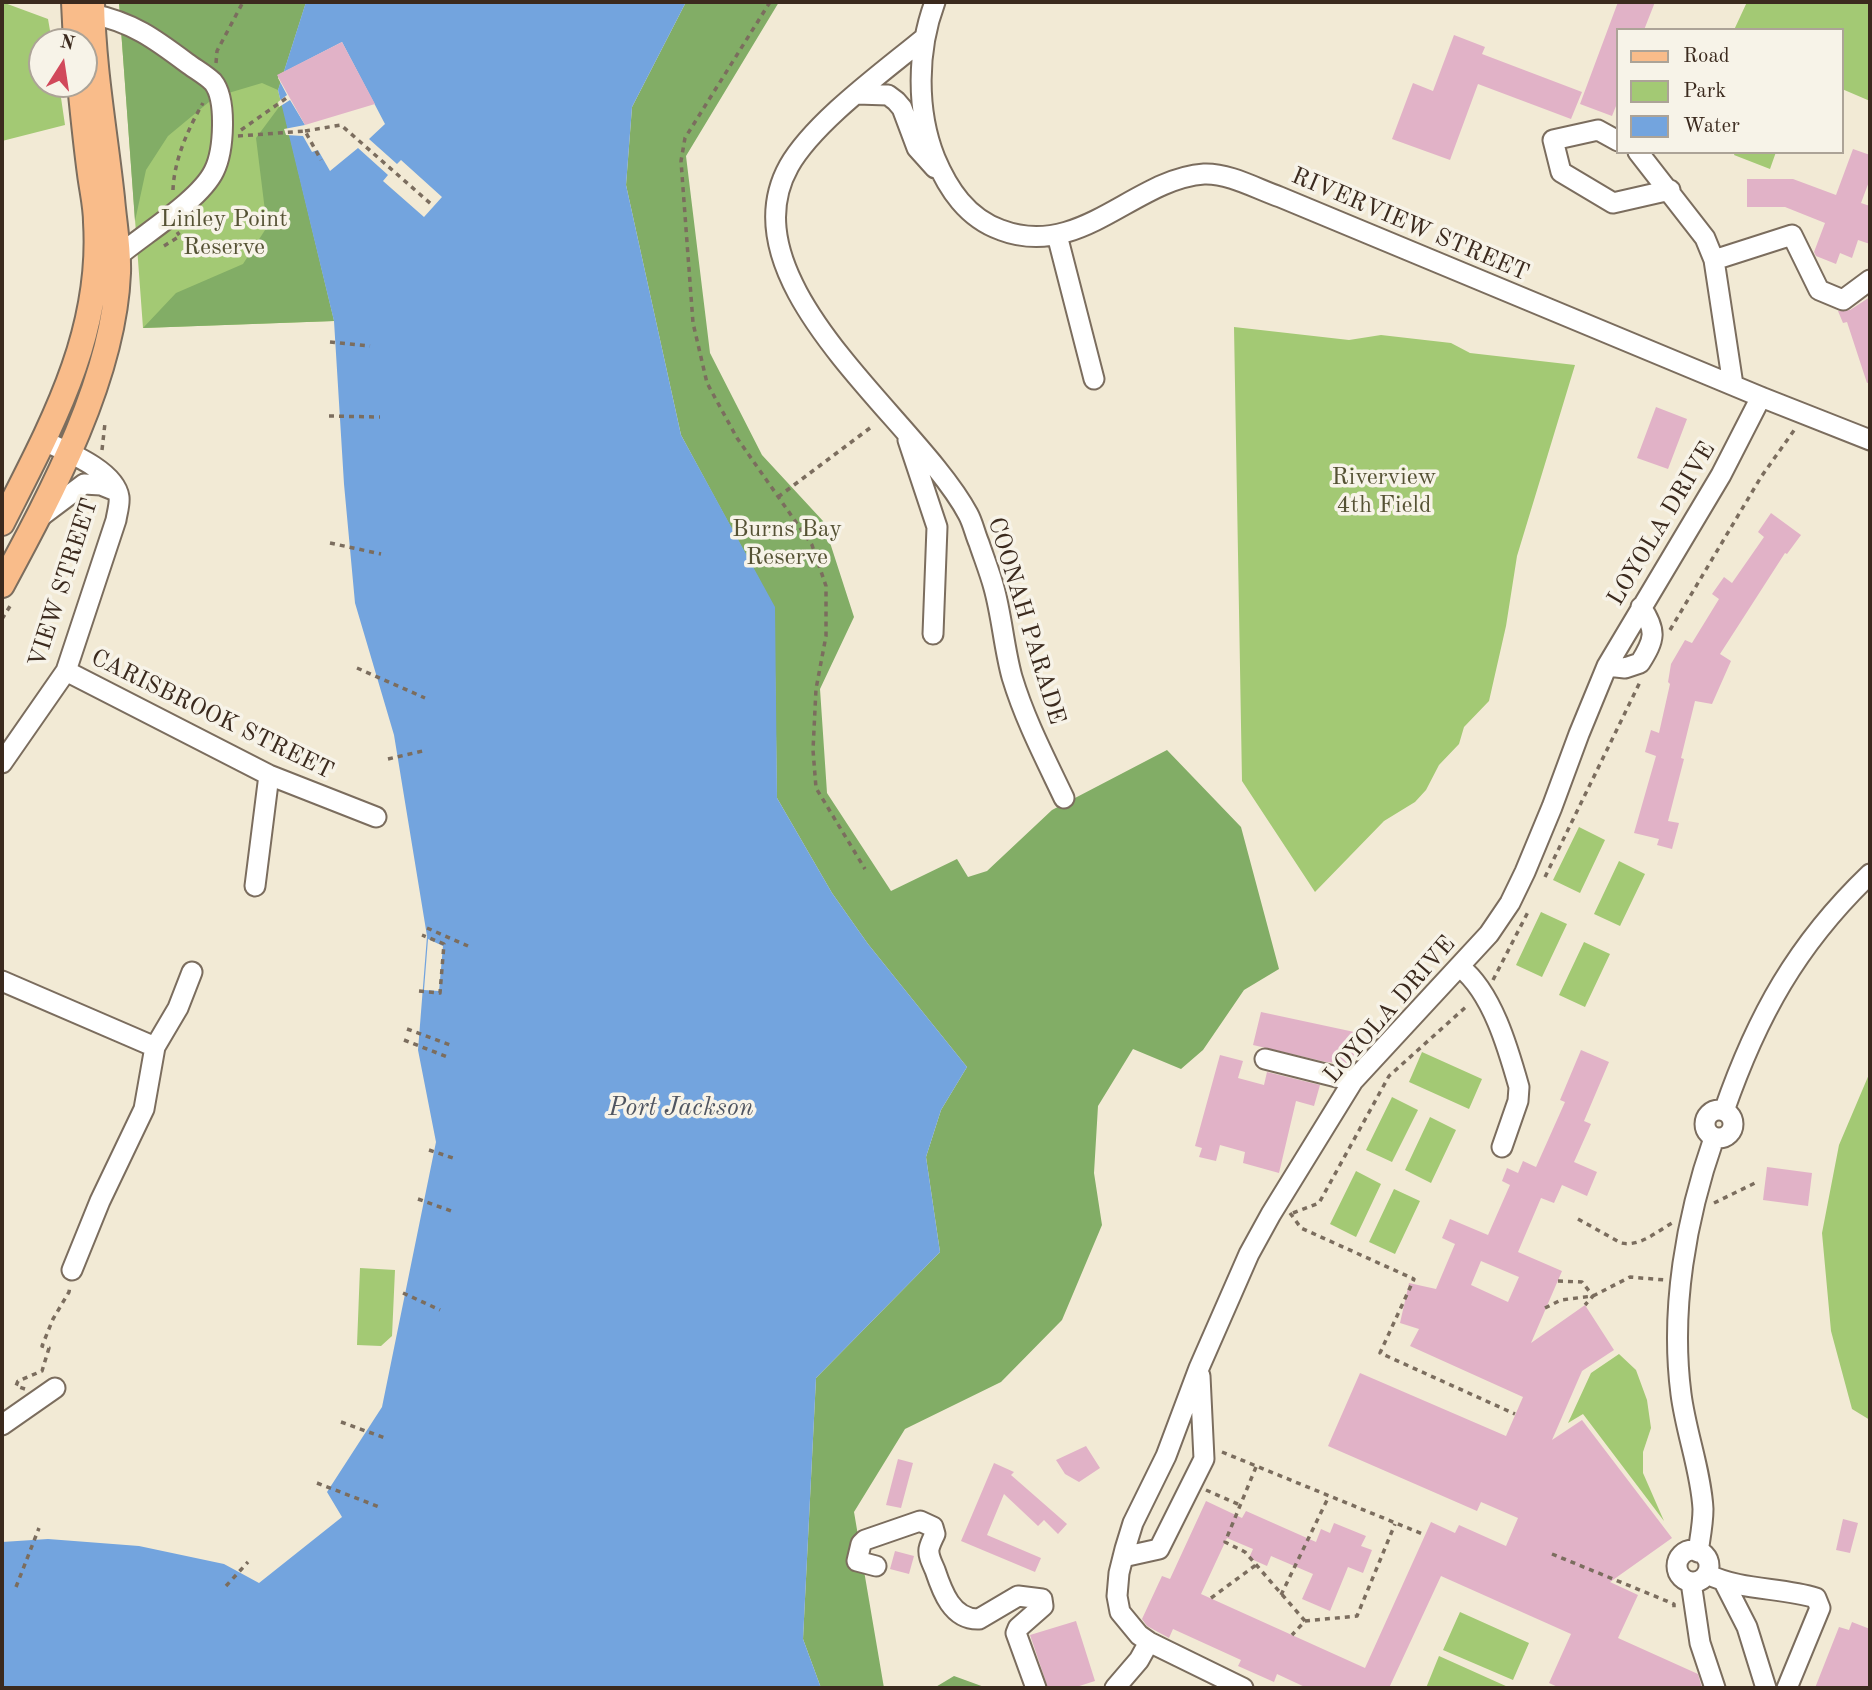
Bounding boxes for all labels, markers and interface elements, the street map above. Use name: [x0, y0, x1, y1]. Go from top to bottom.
north arrow: [28, 28, 98, 98]
legend: [1616, 28, 1844, 154]
text: N: [58, 33, 76, 55]
text: Road: [1683, 46, 1730, 67]
text: Park: [1683, 81, 1726, 102]
text: Water: [1683, 116, 1740, 137]
street label: RIVERVIEW STREET: [1287, 162, 1533, 288]
park label: Linley Point Reserve: [160, 206, 288, 262]
street label: LOYOLA DRIVE: [1602, 437, 1722, 611]
park label: Riverview 4th Field: [1332, 464, 1436, 520]
street label: VIEW STREET: [23, 495, 105, 671]
street label: COONAH PARADE: [981, 514, 1071, 728]
park label: Burns Bay Reserve: [732, 516, 842, 572]
street label: CARISBROOK STREET: [86, 644, 338, 786]
street label: LOYOLA DRIVE: [1318, 930, 1462, 1090]
water label: Port Jackson: [608, 1092, 754, 1124]

